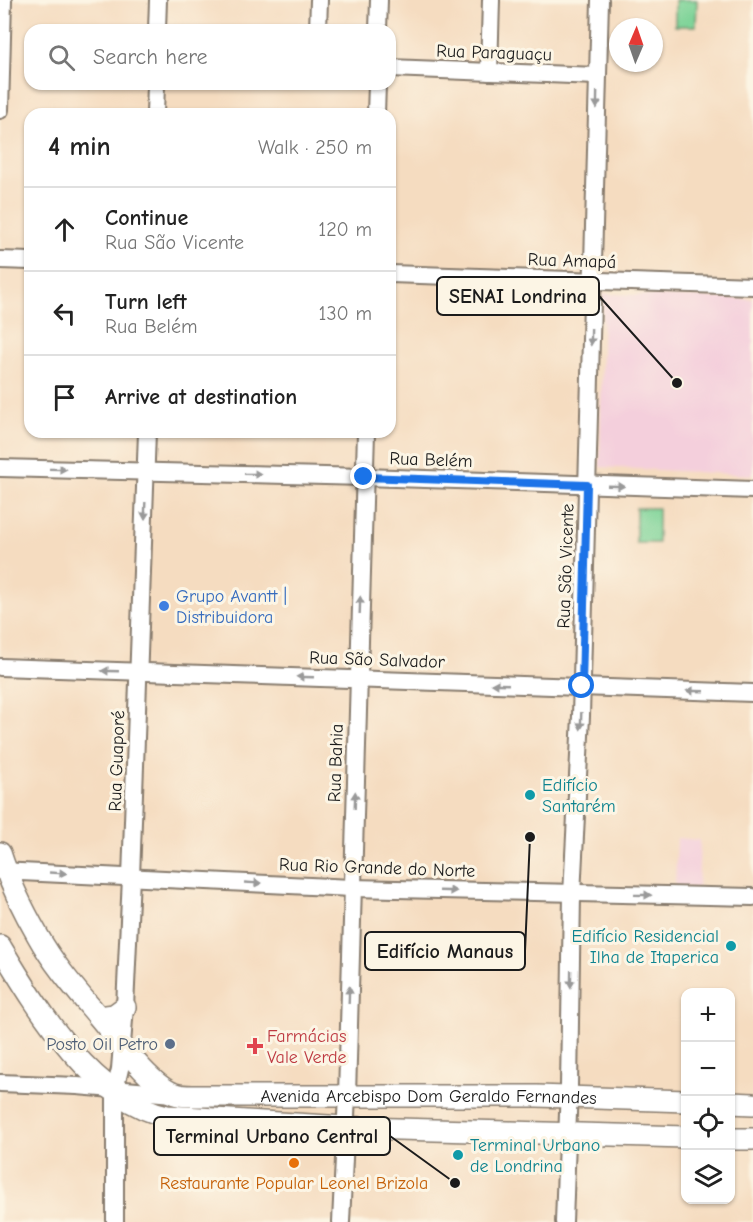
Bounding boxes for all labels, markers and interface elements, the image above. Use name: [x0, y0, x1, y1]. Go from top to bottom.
north arrow: [609, 18, 663, 72]
search box: [24, 24, 396, 90]
street label: Rua Paraguaçu: [436, 40, 552, 66]
icon: search: [45, 41, 78, 74]
text: Search here: [93, 44, 208, 70]
one-way arrow: [592, 91, 601, 110]
text: 4 min: [48, 132, 111, 162]
text: Walk · 250 m: [258, 136, 372, 159]
text: Continue: [105, 205, 188, 231]
icon: ahead: [48, 213, 81, 246]
text: 120 m: [318, 218, 372, 241]
text: Rua São Vicente: [105, 231, 244, 254]
street label: Rua Amapá: [527, 249, 617, 273]
callout: SENAI Londrina: [437, 277, 599, 315]
text: SENAI Londrina: [449, 285, 587, 308]
text: Turn left: [105, 289, 187, 315]
icon: left: [48, 297, 81, 330]
text: 130 m: [319, 302, 372, 325]
text: Rua Belém: [105, 315, 198, 338]
one-way arrow: [586, 328, 595, 347]
icon: arrive: [48, 381, 81, 414]
text: Arrive at destination: [105, 384, 297, 410]
street label: Rua Belém: [389, 448, 473, 472]
route end: [350, 463, 376, 489]
one-way arrow: [49, 465, 68, 474]
one-way arrow: [244, 469, 263, 479]
one-way arrow: [607, 481, 626, 490]
one-way arrow: [140, 502, 149, 521]
street label: Rua São Vicente: [553, 503, 579, 629]
place label: Grupo Avantt | Distribuidora: [176, 586, 287, 628]
one-way arrow: [356, 596, 365, 615]
marker: Grupo Avantt | Distribuidora: [157, 599, 171, 613]
street label: Rua São Salvador: [309, 647, 446, 673]
one-way arrow: [100, 666, 119, 675]
route start: [568, 672, 594, 698]
one-way arrow: [295, 673, 314, 682]
one-way arrow: [490, 679, 509, 688]
one-way arrow: [685, 687, 704, 696]
street label: Rua Guaporé: [105, 710, 129, 812]
one-way arrow: [576, 712, 585, 731]
street label: Rua Bahia: [324, 723, 348, 803]
place label: Edifício Santarém: [542, 775, 616, 817]
marker: Edifício Santarém: [523, 788, 537, 802]
one-way arrow: [350, 791, 359, 810]
street label: Rua Rio Grande do Norte: [279, 854, 475, 882]
one-way arrow: [49, 869, 68, 878]
one-way arrow: [244, 879, 263, 888]
one-way arrow: [439, 886, 458, 896]
one-way arrow: [633, 891, 652, 900]
place label: Edifício Residencial Ilha de Itaperica: [571, 926, 719, 968]
callout: Edifício Manaus: [365, 932, 525, 970]
marker: Edifício Residencial Ilha de Itaperica: [724, 939, 738, 953]
text: Edifício Manaus: [377, 940, 513, 963]
one-way arrow: [566, 970, 576, 989]
one-way arrow: [344, 986, 354, 1005]
map controls: [681, 988, 735, 1204]
button: +: [681, 988, 735, 1042]
place label: Farmácias Vale Verde: [267, 1026, 347, 1068]
place label: Posto Oil Petro: [46, 1034, 158, 1055]
marker: Posto Oil Petro: [163, 1037, 177, 1051]
marker: Farmácias Vale Verde: [248, 1039, 262, 1053]
button: −: [681, 1042, 735, 1096]
street label: Avenida Arcebispo Dom Geraldo Fernandes: [260, 1085, 597, 1109]
button: locate: [681, 1096, 735, 1150]
callout: Terminal Urbano Central: [154, 1117, 390, 1155]
text: Terminal Urbano Central: [166, 1125, 378, 1148]
place label: Terminal Urbano de Londrina: [470, 1135, 600, 1177]
marker: Terminal Urbano de Londrina: [451, 1148, 465, 1162]
button: layers: [681, 1150, 735, 1204]
marker: Restaurante Popular Leonel Brizola: [287, 1156, 301, 1170]
place label: Restaurante Popular Leonel Brizola: [160, 1173, 428, 1194]

